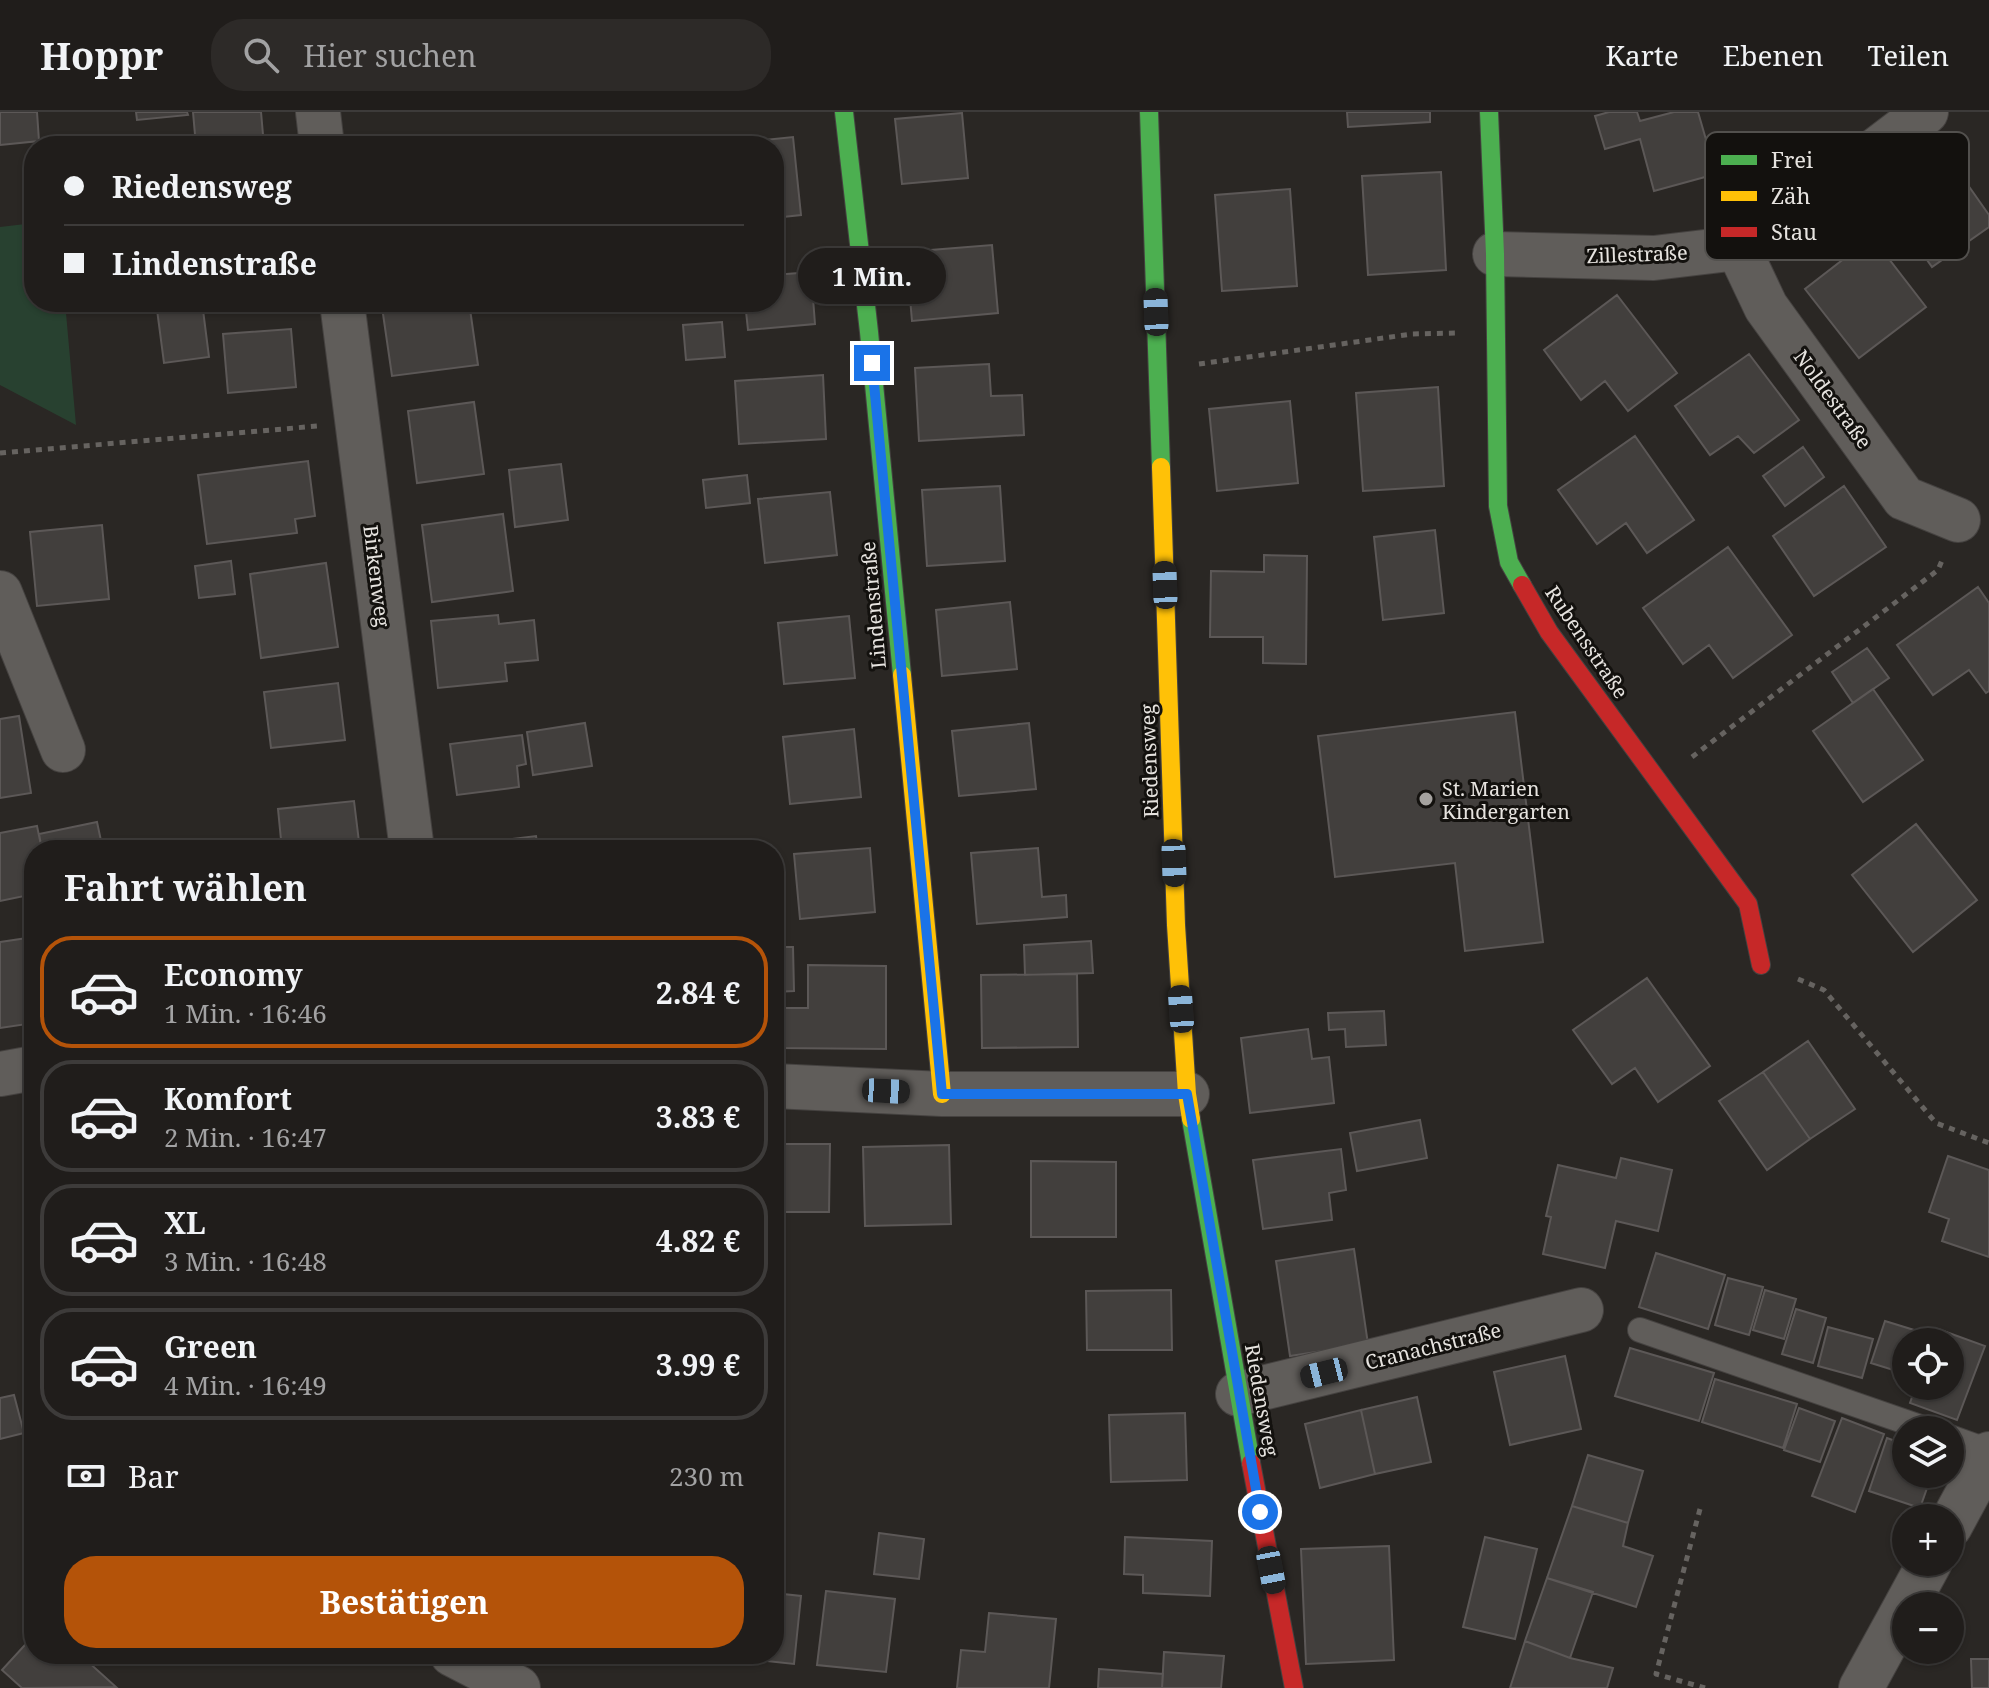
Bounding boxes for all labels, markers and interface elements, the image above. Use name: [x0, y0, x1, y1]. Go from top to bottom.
search box: [211, 19, 771, 91]
text: Hoppr: [40, 29, 163, 81]
icon: search: [239, 33, 283, 77]
text: Hier suchen: [303, 35, 477, 76]
text: Karte: [1605, 36, 1679, 74]
text: Ebenen: [1723, 36, 1824, 74]
text: Teilen: [1868, 36, 1949, 74]
legend: [1705, 132, 1969, 260]
text: Frei: [1771, 144, 1813, 174]
text: Riedensweg: [112, 166, 292, 207]
text: Zäh: [1771, 180, 1810, 210]
text: Stau: [1771, 216, 1817, 246]
street label: Zillestraße: [1586, 239, 1688, 269]
text: Lindenstraße: [112, 243, 317, 284]
callout: 1 Min.: [798, 247, 946, 303]
text: 1 Min.: [832, 258, 912, 294]
car: [1143, 288, 1169, 336]
street label: Noldestraße: [1788, 344, 1878, 454]
route end: [854, 345, 890, 381]
street label: Birkenweg: [357, 523, 397, 629]
street label: Lindenstraße: [854, 540, 892, 670]
car: [1152, 561, 1178, 609]
street label: Rubensstraße: [1539, 580, 1635, 704]
street label: Riedensweg: [1134, 703, 1164, 818]
place label: St. Marien Kindergarten: [1442, 775, 1570, 825]
marker: St. Marien Kindergarten: [1417, 790, 1435, 808]
car: [1161, 839, 1187, 887]
text: Fahrt wählen: [64, 863, 307, 912]
text: Economy: [164, 954, 303, 995]
icon: car: [68, 956, 140, 1028]
text: 2.84 €: [656, 972, 740, 1013]
car: [1167, 984, 1195, 1034]
text: 1 Min. · 16:46: [164, 995, 327, 1031]
text: Komfort: [164, 1078, 292, 1119]
car: [861, 1078, 911, 1104]
icon: car: [68, 1080, 140, 1152]
text: 3.83 €: [656, 1096, 740, 1137]
text: 2 Min. · 16:47: [164, 1119, 327, 1155]
text: XL: [164, 1202, 206, 1243]
icon: car: [68, 1204, 140, 1276]
text: 4.82 €: [656, 1220, 740, 1261]
text: 3 Min. · 16:48: [164, 1243, 327, 1279]
street label: Cranachstraße: [1362, 1316, 1504, 1376]
text: Green: [164, 1326, 257, 1367]
icon: car: [68, 1328, 140, 1400]
map controls: [1892, 1328, 1964, 1664]
button: locate: [1892, 1328, 1964, 1400]
street label: Riedensweg: [1239, 1342, 1285, 1459]
text: 3.99 €: [656, 1344, 740, 1385]
car: [1298, 1356, 1350, 1390]
text: 4 Min. · 16:49: [164, 1367, 327, 1403]
button: layers: [1892, 1416, 1964, 1488]
icon: cash: [64, 1454, 108, 1498]
text: Bar: [128, 1456, 179, 1497]
text: 230 m: [669, 1458, 744, 1494]
route start: [1242, 1494, 1278, 1530]
button: +: [1892, 1504, 1964, 1576]
car: [1255, 1544, 1287, 1596]
button: Bestätigen: [64, 1556, 744, 1648]
button: −: [1892, 1592, 1964, 1664]

